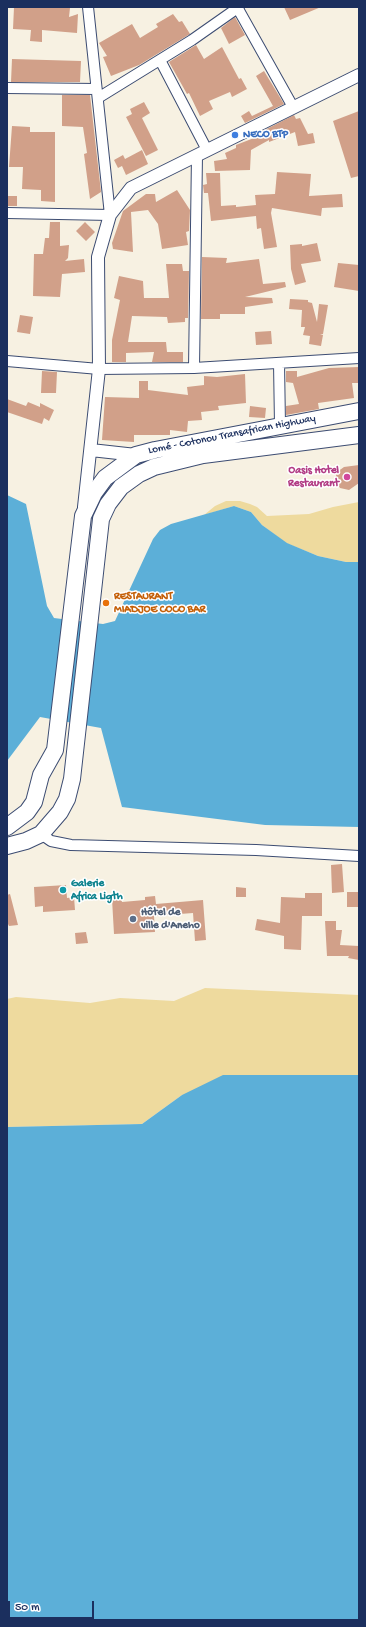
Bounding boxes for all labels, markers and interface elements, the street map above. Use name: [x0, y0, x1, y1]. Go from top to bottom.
place label: NECO BTP: [243, 128, 288, 142]
marker: NECO BTP: [230, 130, 240, 140]
street label: Lomé - Cotonou Transafrican Highway: [147, 412, 317, 458]
place label: Oasis Hotel Restaurant: [288, 464, 339, 490]
marker: Oasis Hotel Restaurant: [342, 472, 352, 482]
place label: RESTAURANT MIADJOE COCO BAR: [114, 590, 205, 616]
marker: RESTAURANT MIADJOE COCO BAR: [101, 598, 111, 608]
place label: Galerie Africa Ligth: [71, 877, 123, 903]
marker: Galerie Africa Ligth: [58, 885, 68, 895]
place label: Hôtel de ville d'Aneho: [141, 906, 200, 932]
marker: Hôtel de ville d'Aneho: [128, 914, 138, 924]
scale bar: [10, 1593, 96, 1619]
text: 50 m: [15, 1601, 40, 1615]

